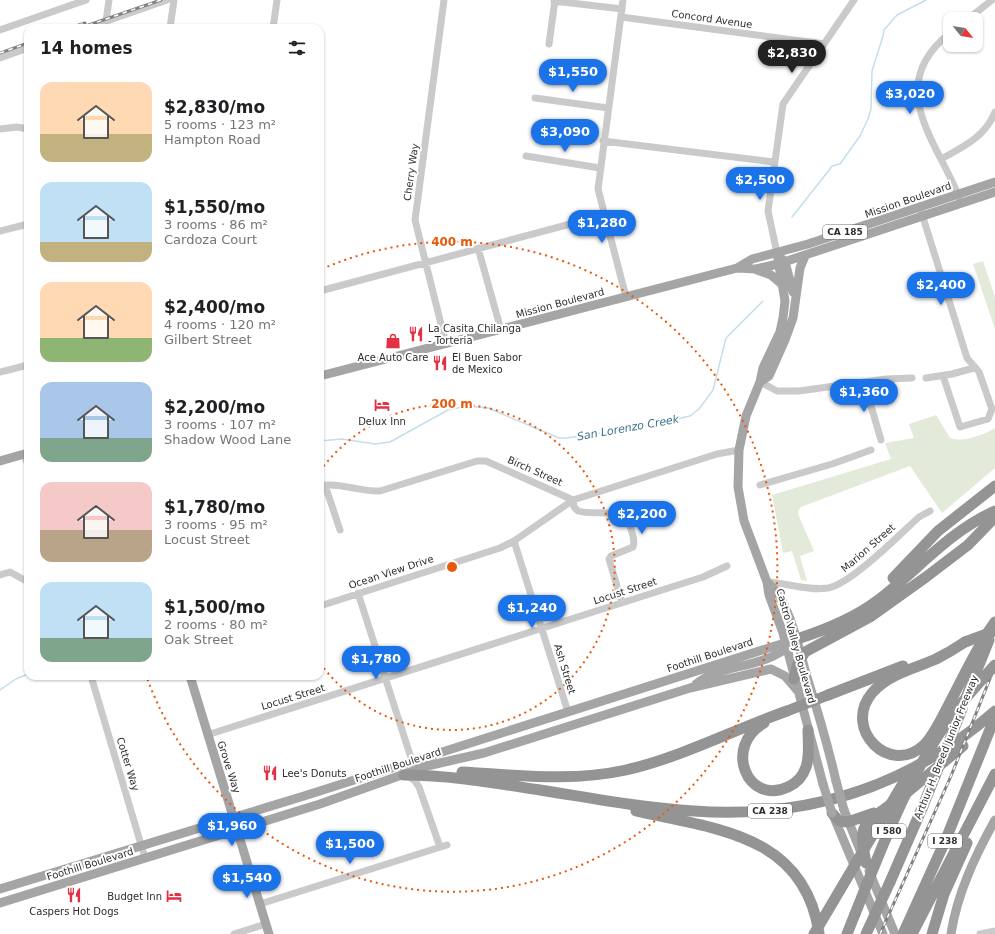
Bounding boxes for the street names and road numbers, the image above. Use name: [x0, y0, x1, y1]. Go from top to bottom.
street label: Concord Avenue: [671, 8, 753, 30]
street label: Cherry Way: [402, 142, 420, 201]
street label: Mission Boulevard: [863, 180, 953, 220]
road number: CA 185: [823, 225, 867, 239]
street label: Mission Boulevard: [515, 286, 605, 320]
street label: Birch Street: [506, 454, 564, 488]
street label: Marion Street: [839, 522, 897, 574]
street label: Ocean View Drive: [347, 553, 435, 591]
street label: Locust Street: [592, 576, 658, 606]
street label: Castro Valley Boulevard: [774, 587, 818, 705]
street label: Foothill Boulevard: [666, 636, 754, 674]
street label: Ash Street: [552, 643, 578, 696]
street label: Arthur H. Breed Junior Freeway: [912, 673, 980, 821]
street label: Locust Street: [260, 682, 326, 712]
street label: Cotter Way: [115, 736, 141, 792]
street label: Grove Way: [215, 739, 243, 795]
street label: Foothill Boulevard: [354, 746, 442, 784]
road number: CA 238: [748, 804, 792, 818]
road number: I 580: [872, 824, 906, 838]
road number: I 238: [928, 834, 962, 848]
street label: Foothill Boulevard: [45, 846, 135, 882]

